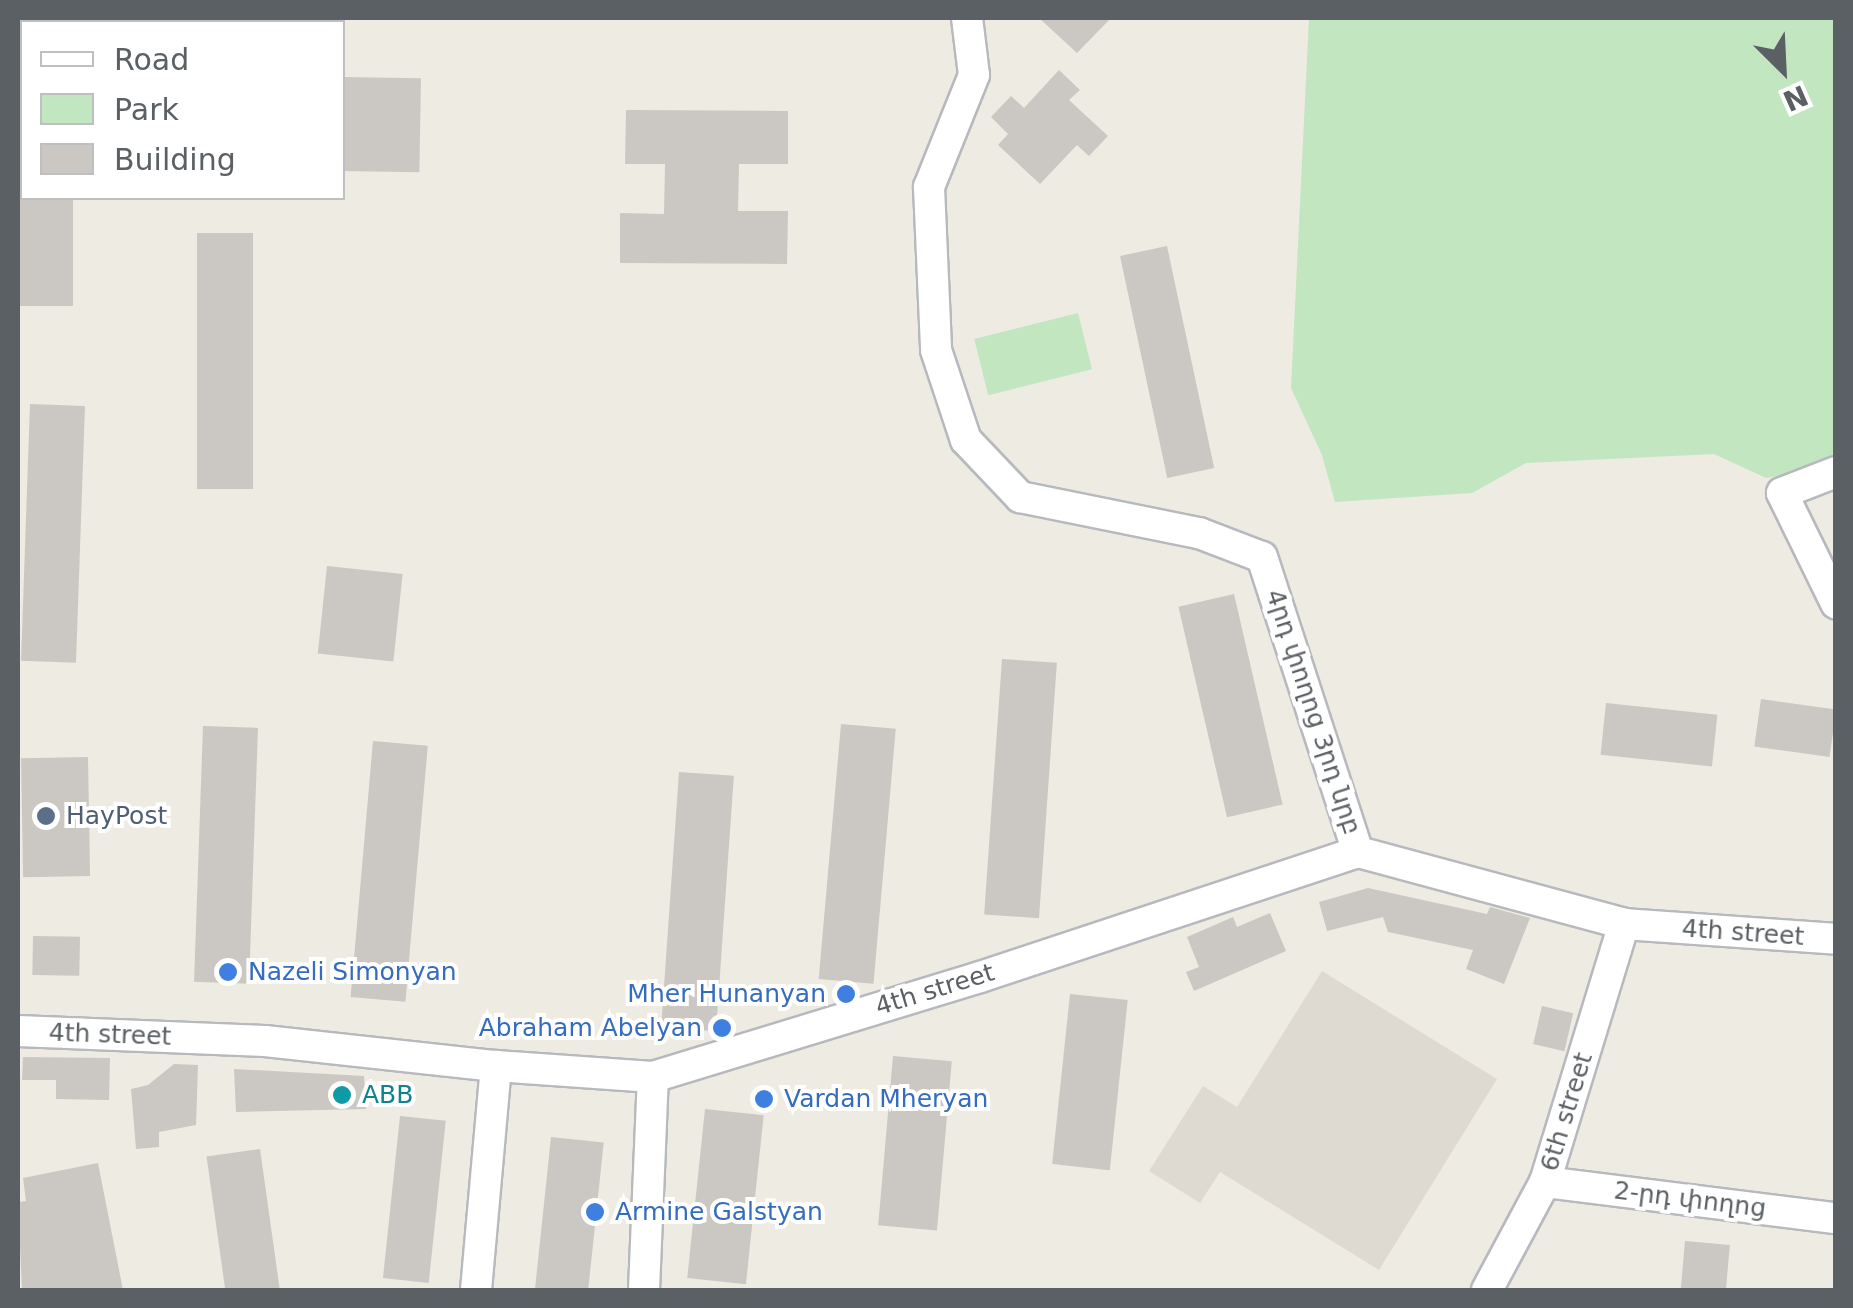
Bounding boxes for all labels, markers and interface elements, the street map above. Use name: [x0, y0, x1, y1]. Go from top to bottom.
legend: [20, 20, 345, 200]
north arrow: [1733, 20, 1833, 120]
text: Road: [114, 42, 189, 77]
text: N: [1778, 78, 1813, 118]
text: Park: [114, 92, 179, 127]
text: Building: [114, 142, 236, 177]
street label: 4րդ փողոց 3րդ նրբ: [1259, 586, 1367, 838]
place label: HayPost: [66, 801, 167, 831]
marker: HayPost: [35, 805, 57, 827]
street label: 4th street: [1681, 914, 1805, 952]
place label: Nazeli Simonyan: [248, 957, 457, 987]
street label: 4th street: [872, 958, 998, 1022]
marker: Nazeli Simonyan: [217, 961, 239, 983]
place label: Mher Hunanyan: [627, 979, 826, 1009]
marker: Mher Hunanyan: [835, 983, 857, 1005]
place label: Abraham Abelyan: [479, 1013, 702, 1043]
marker: Abraham Abelyan: [711, 1017, 733, 1039]
street label: 4th street: [48, 1018, 172, 1052]
street label: 6th street: [1535, 1049, 1599, 1175]
place label: ABB: [362, 1080, 413, 1110]
marker: ABB: [331, 1084, 353, 1106]
place label: Vardan Mheryan: [784, 1084, 988, 1114]
marker: Vardan Mheryan: [753, 1088, 775, 1110]
street label: 2-րդ փողոց: [1612, 1176, 1768, 1224]
place label: Armine Galstyan: [615, 1197, 823, 1227]
marker: Armine Galstyan: [584, 1201, 606, 1223]

